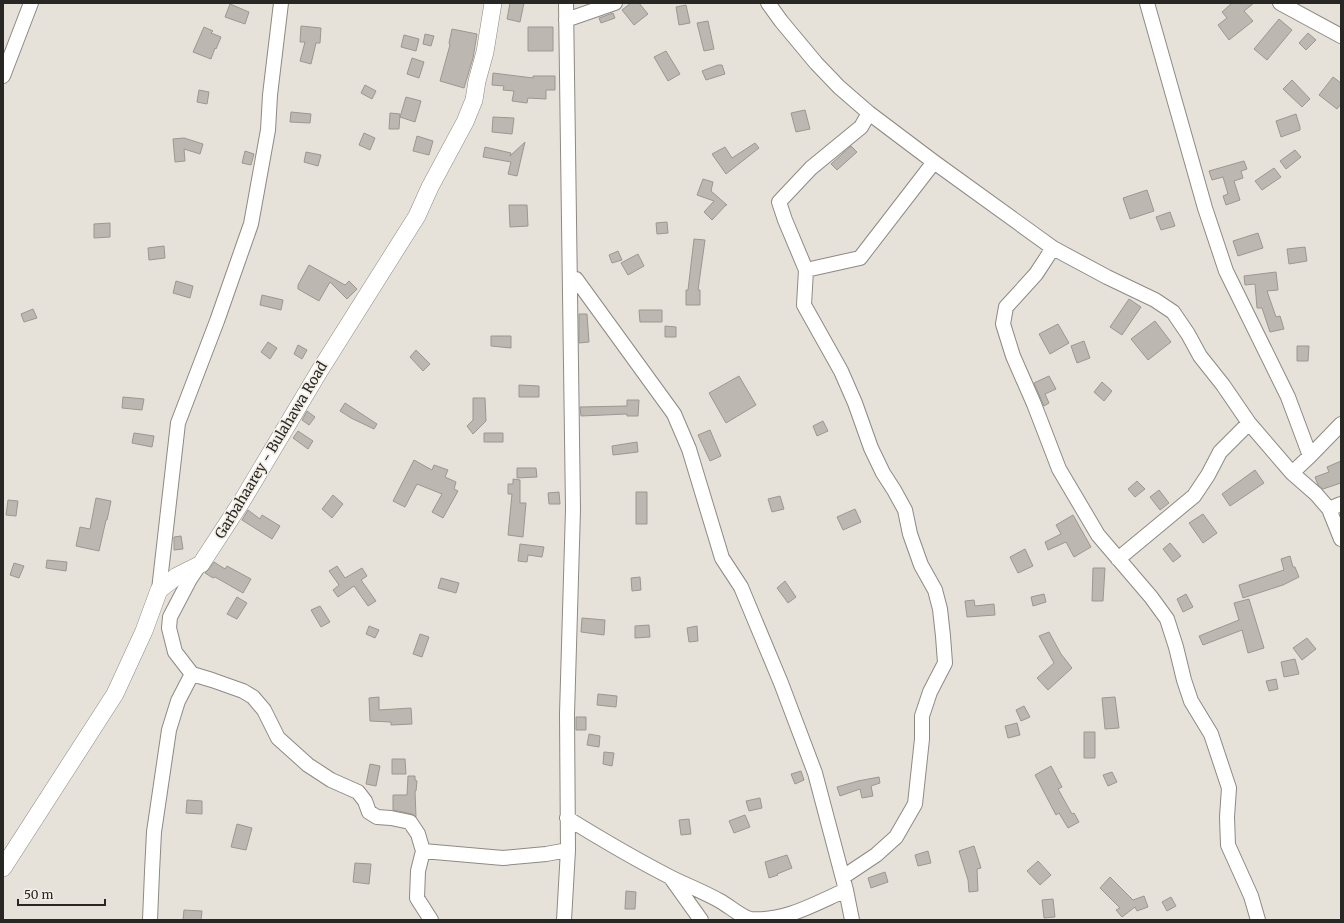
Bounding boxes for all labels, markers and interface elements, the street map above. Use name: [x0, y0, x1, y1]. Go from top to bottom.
street label: Garbahaarey - Bulahawa Road: [211, 358, 331, 542]
scale bar: [18, 881, 105, 907]
text: 50 m: [24, 887, 53, 902]

